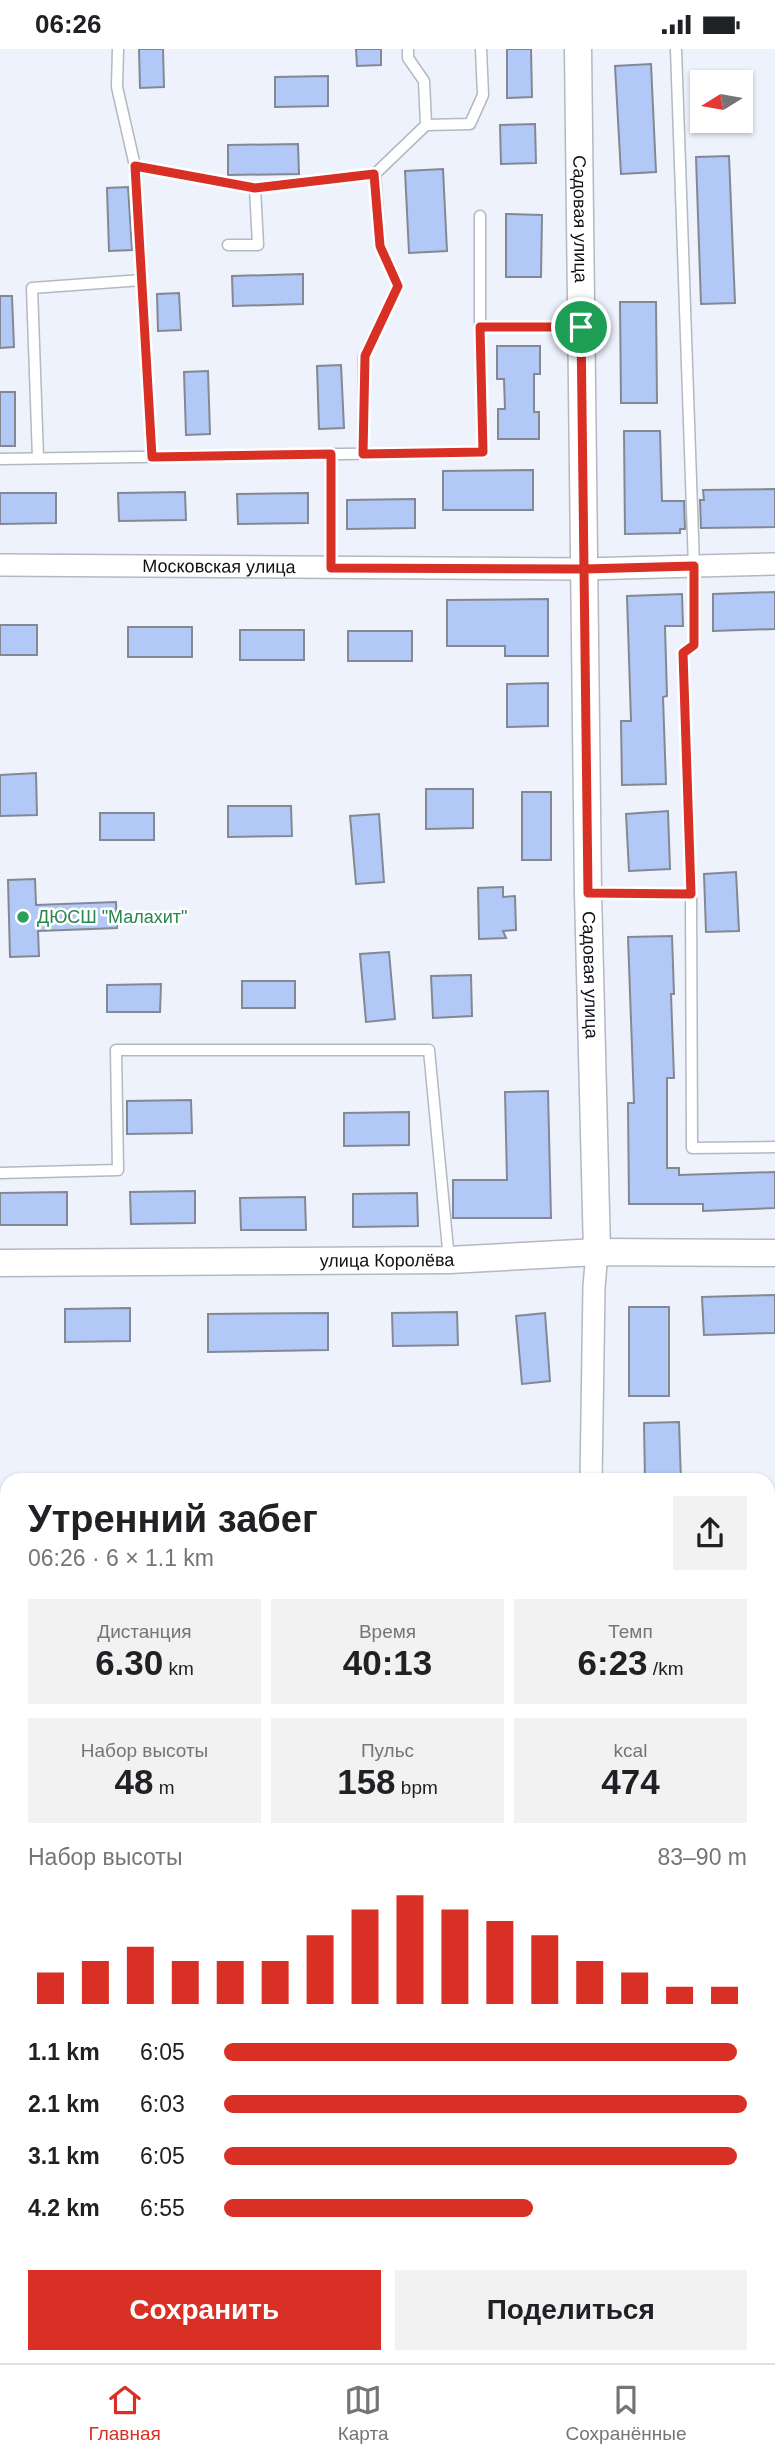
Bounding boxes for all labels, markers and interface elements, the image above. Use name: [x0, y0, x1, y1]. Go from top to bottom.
text: 06:26: [35, 9, 102, 39]
north arrow: [690, 70, 752, 133]
map controls: [690, 70, 753, 133]
street label: Садовая улица: [569, 155, 591, 284]
pin: [551, 297, 611, 357]
icon: arrive: [562, 308, 600, 346]
street label: Московская улица: [142, 556, 297, 577]
place label: ДЮСШ "Малахит": [37, 907, 187, 927]
marker: ДЮСШ "Малахит": [15, 909, 31, 925]
street label: Садовая улица: [578, 911, 602, 1040]
street label: улица Королёва: [320, 1250, 456, 1271]
button: share: [673, 1496, 747, 1570]
text: Утренний забег: [28, 1498, 318, 1540]
text: 06:26 · 6 × 1.1 km: [28, 1545, 214, 1571]
text: Дистанция: [97, 1621, 192, 1642]
text: Время: [359, 1621, 416, 1642]
text: Темп: [608, 1621, 653, 1642]
text: 6.30: [95, 1643, 163, 1682]
text: 40:13: [343, 1643, 432, 1682]
text: 6:23: [578, 1643, 648, 1682]
text: km: [163, 1658, 194, 1679]
text: /km: [648, 1658, 683, 1679]
text: Набор высоты: [81, 1740, 208, 1761]
text: Пульс: [361, 1740, 414, 1761]
text: kcal: [614, 1740, 647, 1761]
text: 48: [114, 1762, 153, 1801]
text: 158: [337, 1762, 396, 1801]
text: 474: [601, 1762, 660, 1801]
text: m: [153, 1777, 175, 1798]
text: bpm: [396, 1777, 438, 1798]
text: Набор высоты: [28, 1844, 182, 1870]
text: 83–90 m: [657, 1844, 747, 1870]
text: 1.1 km: [28, 2039, 100, 2065]
text: 6:05: [140, 2039, 185, 2065]
text: 2.1 km: [28, 2091, 100, 2117]
text: 6:03: [140, 2091, 185, 2117]
text: 3.1 km: [28, 2143, 100, 2169]
text: 6:05: [140, 2143, 185, 2169]
text: 4.2 km: [28, 2195, 100, 2221]
text: 6:55: [140, 2195, 185, 2221]
button: Сохранить: [28, 2270, 381, 2350]
button: Поделиться: [395, 2270, 747, 2350]
tab: Главная: [88, 2381, 161, 2445]
tab: Карта: [338, 2381, 389, 2445]
tab: Сохранённые: [566, 2381, 687, 2445]

